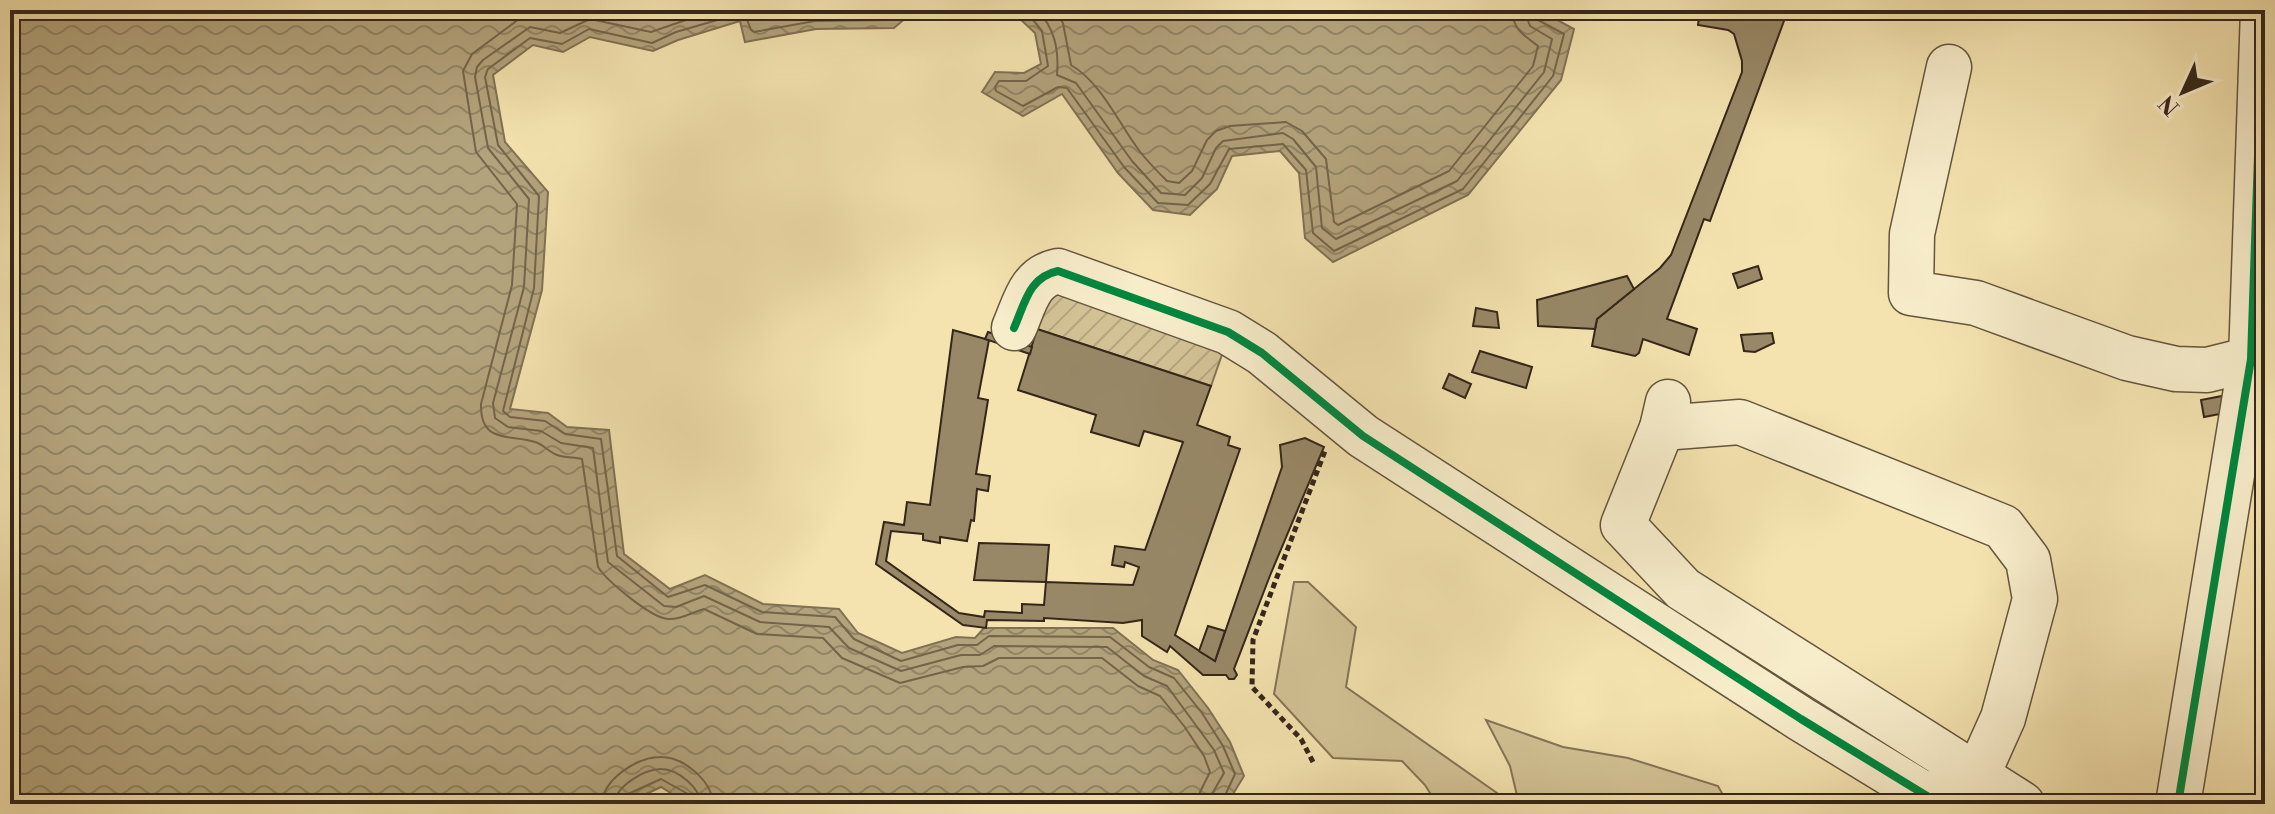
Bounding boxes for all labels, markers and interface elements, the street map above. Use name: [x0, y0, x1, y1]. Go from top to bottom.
north arrow: [2143, 52, 2223, 132]
text: N: [2154, 89, 2185, 120]

